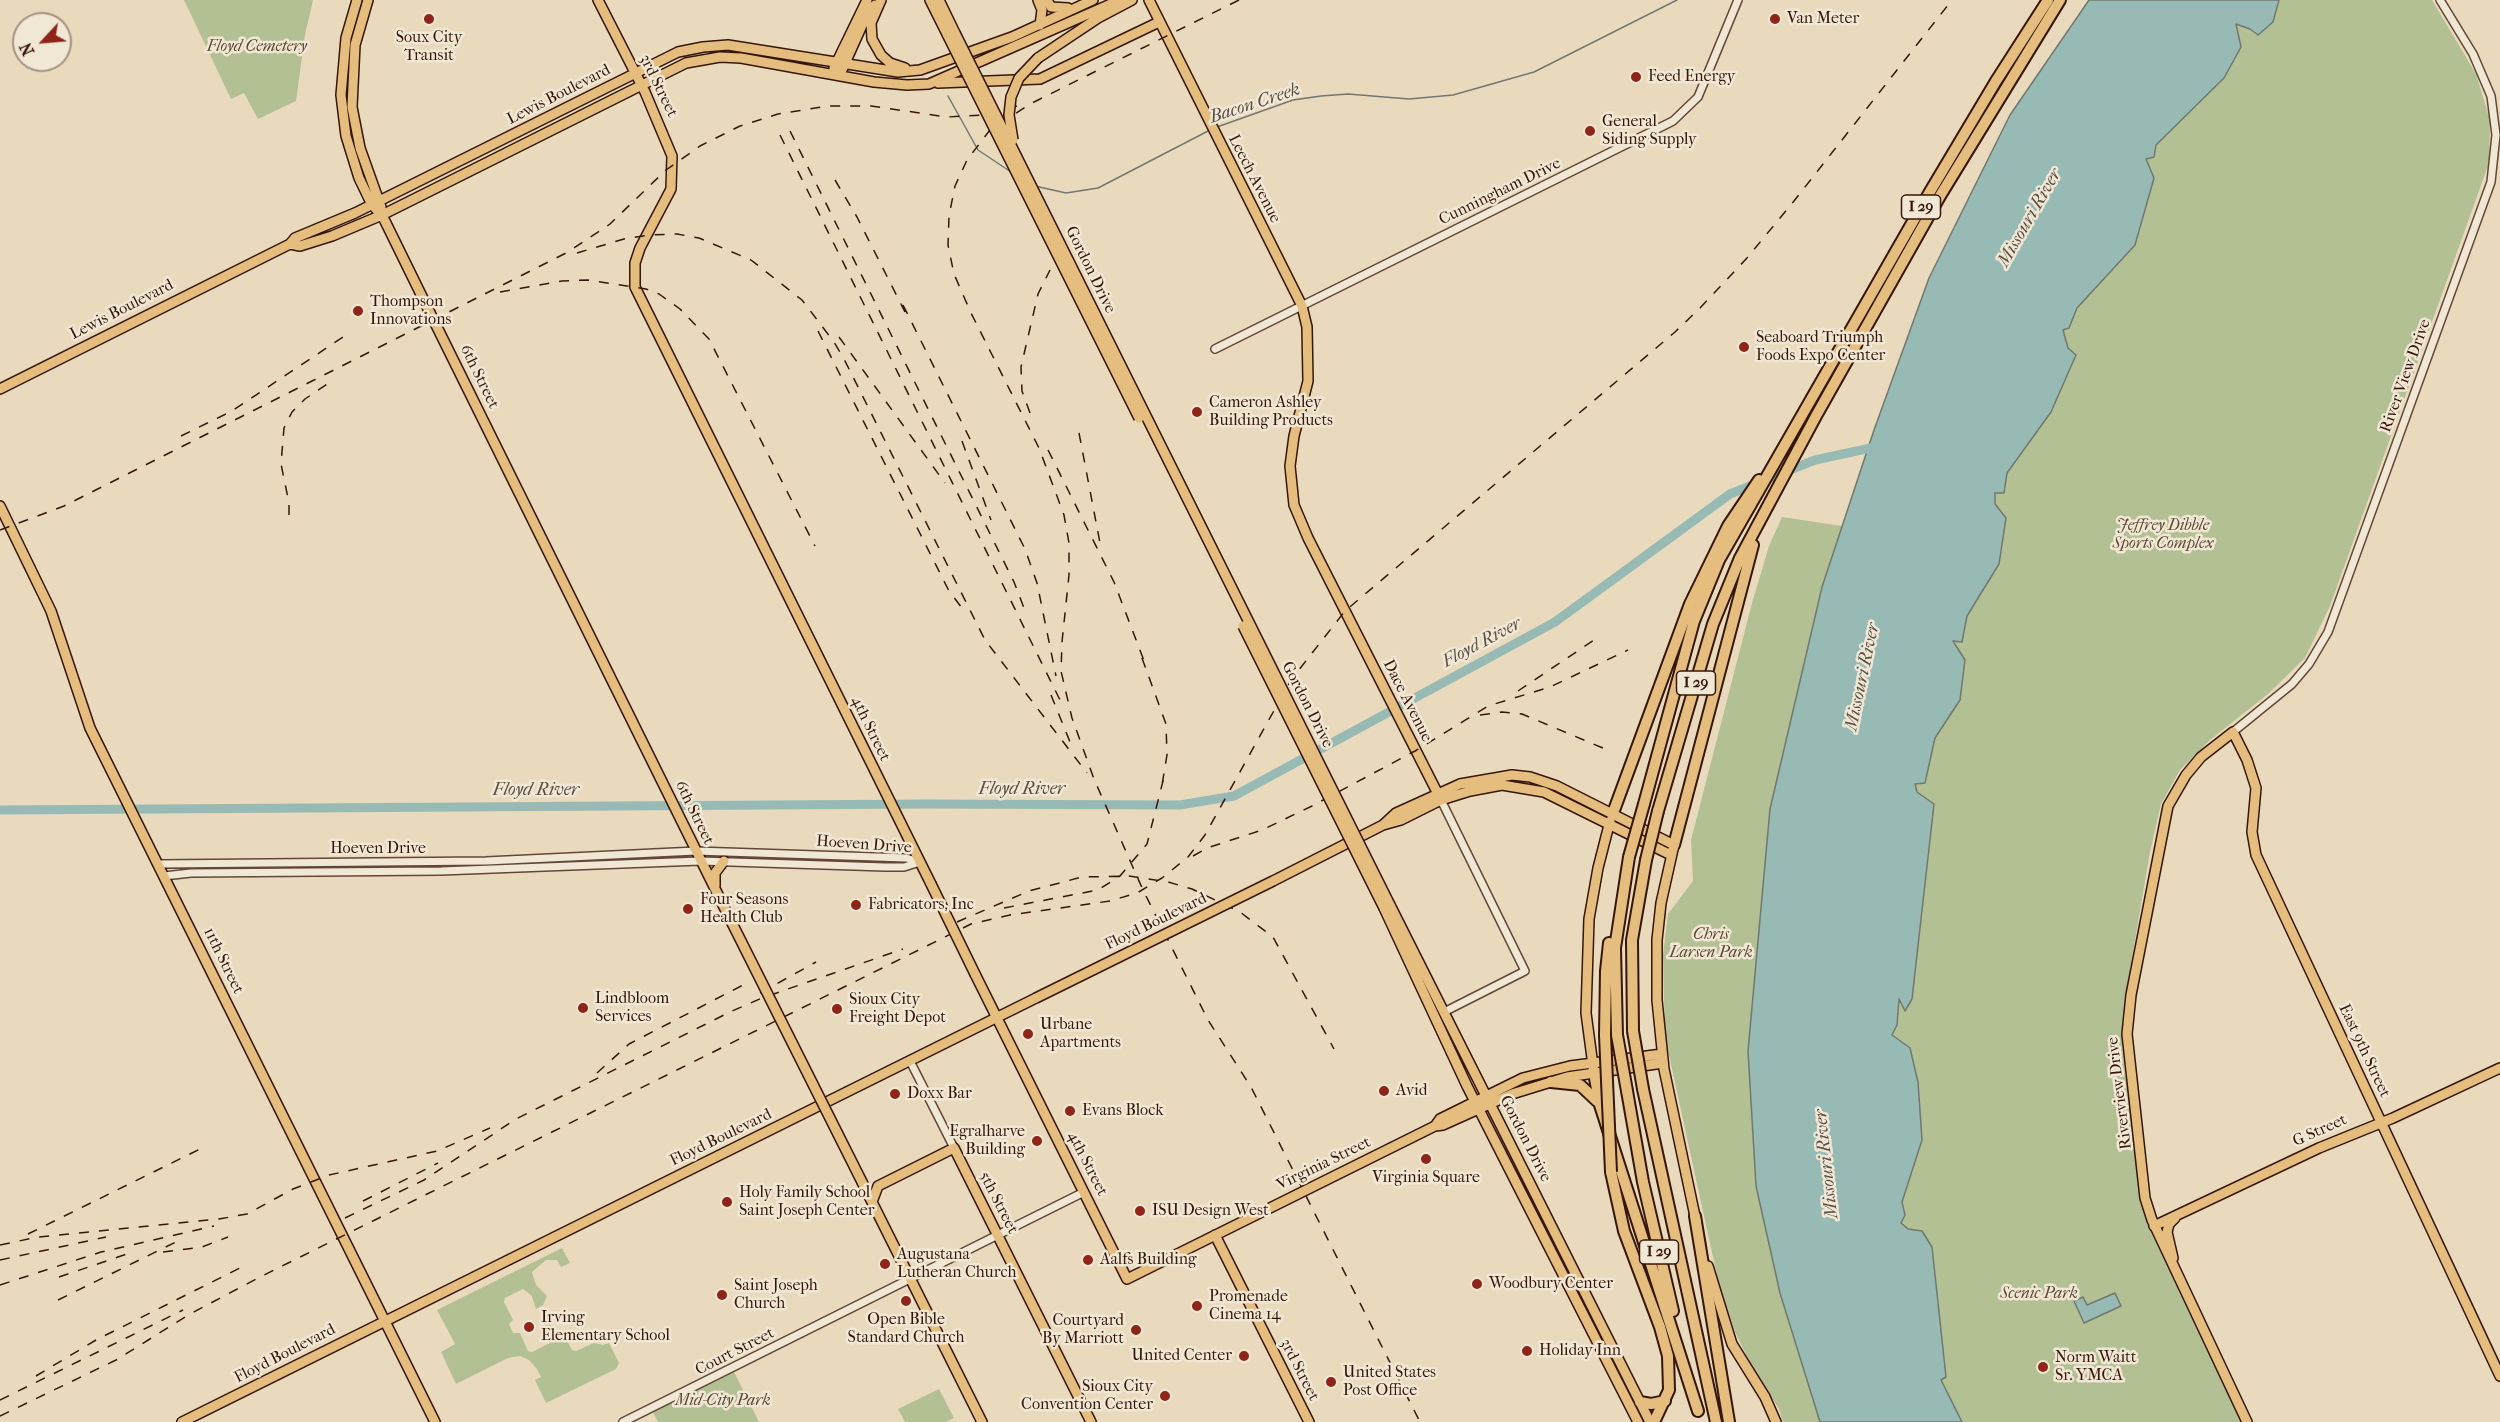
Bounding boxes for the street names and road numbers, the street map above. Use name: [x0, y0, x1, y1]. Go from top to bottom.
street label: 3rd Street: [635, 51, 681, 121]
street label: Lewis Boulevard: [504, 61, 614, 129]
street label: Leech Avenue: [1224, 132, 1284, 226]
street label: Cunningham Drive: [1436, 154, 1564, 230]
road number: I 29: [1902, 195, 1940, 219]
street label: Gordon Drive: [1061, 223, 1119, 317]
street label: Lewis Boulevard: [67, 276, 177, 344]
street label: River View Drive: [2377, 317, 2435, 435]
street label: 6th Street: [455, 342, 503, 412]
street label: Dace Avenue: [1378, 657, 1436, 745]
street label: Gordon Drive: [1277, 659, 1337, 751]
road number: I 29: [1676, 671, 1716, 695]
street label: 4th Street: [846, 693, 894, 765]
street label: 6th Street: [670, 778, 718, 848]
street label: Hoeven Drive: [816, 832, 912, 858]
street label: Hoeven Drive: [330, 839, 426, 859]
street label: Floyd Boulevard: [1102, 889, 1210, 955]
street label: 11th Street: [199, 925, 247, 997]
street label: East 9th Street: [2334, 1001, 2394, 1101]
street label: Riverview Drive: [2104, 1036, 2136, 1150]
street label: Gordon Drive: [1495, 1093, 1555, 1185]
street label: Floyd Boulevard: [667, 1105, 775, 1171]
street label: G Street: [2290, 1111, 2350, 1151]
street label: 4th Street: [1063, 1129, 1111, 1199]
street label: Virginia Street: [1274, 1133, 1374, 1195]
street label: 5th Street: [974, 1169, 1022, 1237]
road number: I 29: [1640, 1240, 1678, 1264]
street label: Floyd Boulevard: [231, 1320, 339, 1388]
street label: Court Street: [692, 1324, 778, 1380]
street label: 3rd Street: [1275, 1336, 1323, 1404]

